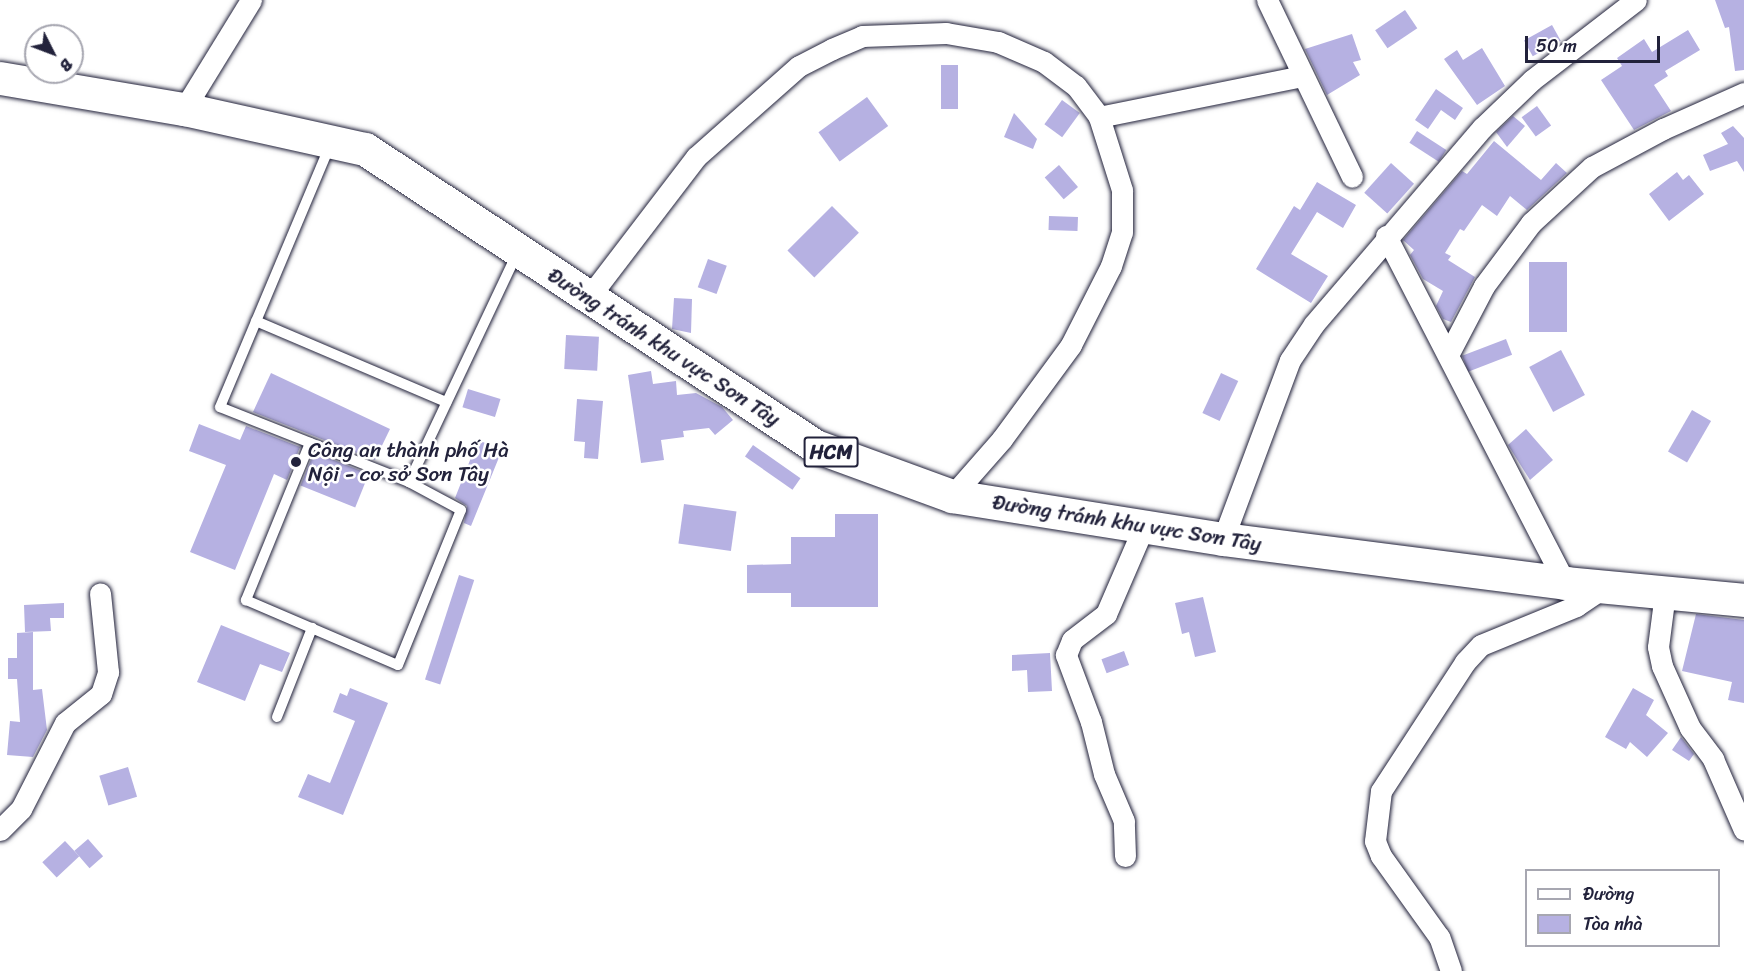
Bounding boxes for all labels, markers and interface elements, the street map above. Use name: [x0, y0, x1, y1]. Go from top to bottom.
north arrow: [24, 24, 84, 84]
scale bar: [1528, 24, 1663, 62]
text: 50 m: [1536, 30, 1577, 62]
text: B: [52, 52, 80, 78]
street label: Đường tránh khu vực Sơn Tây: [543, 262, 785, 432]
road number: HCM: [802, 435, 860, 469]
place label: Công an thành phố Hà Nội - cơ sở Sơn Tây: [308, 437, 509, 487]
marker: Công an thành phố Hà Nội - cơ sở Sơn Tây: [289, 455, 303, 469]
street label: Đường tránh khu vực Sơn Tây: [990, 489, 1264, 557]
legend: [1525, 869, 1720, 947]
text: Đường: [1583, 878, 1634, 910]
text: Tòa nhà: [1583, 908, 1642, 940]

